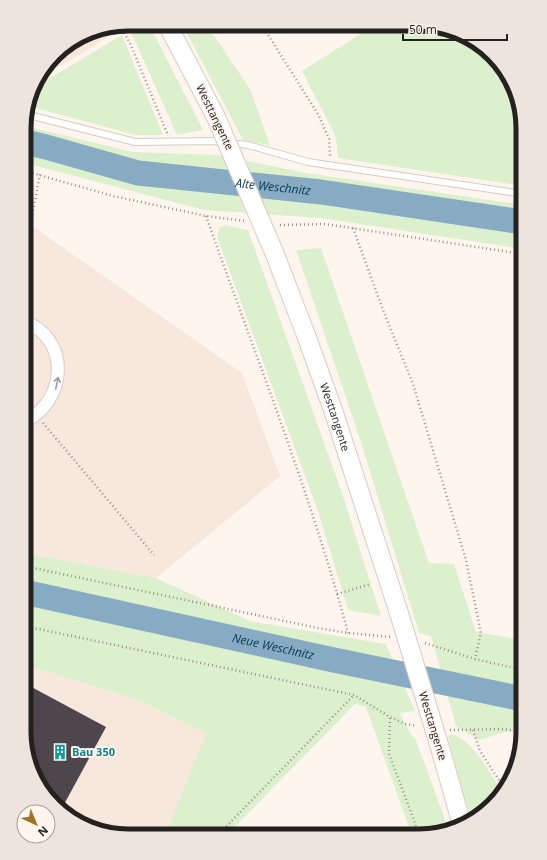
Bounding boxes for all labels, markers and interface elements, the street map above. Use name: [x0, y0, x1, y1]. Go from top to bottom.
scale bar: [403, 16, 507, 42]
text: 50 m: [409, 21, 437, 38]
street label: Westtangente: [193, 81, 238, 152]
water label: Alte Weschnitz: [234, 174, 312, 199]
one-way arrow: [53, 376, 61, 389]
street label: Westtangente: [317, 381, 354, 453]
water label: Neue Weschnitz: [231, 629, 316, 664]
street label: Westtangente: [416, 690, 451, 762]
building icon: Bau 350: [51, 743, 69, 761]
place label: Bau 350: [72, 744, 115, 759]
north arrow: [16, 804, 56, 844]
text: N: [35, 823, 52, 840]

